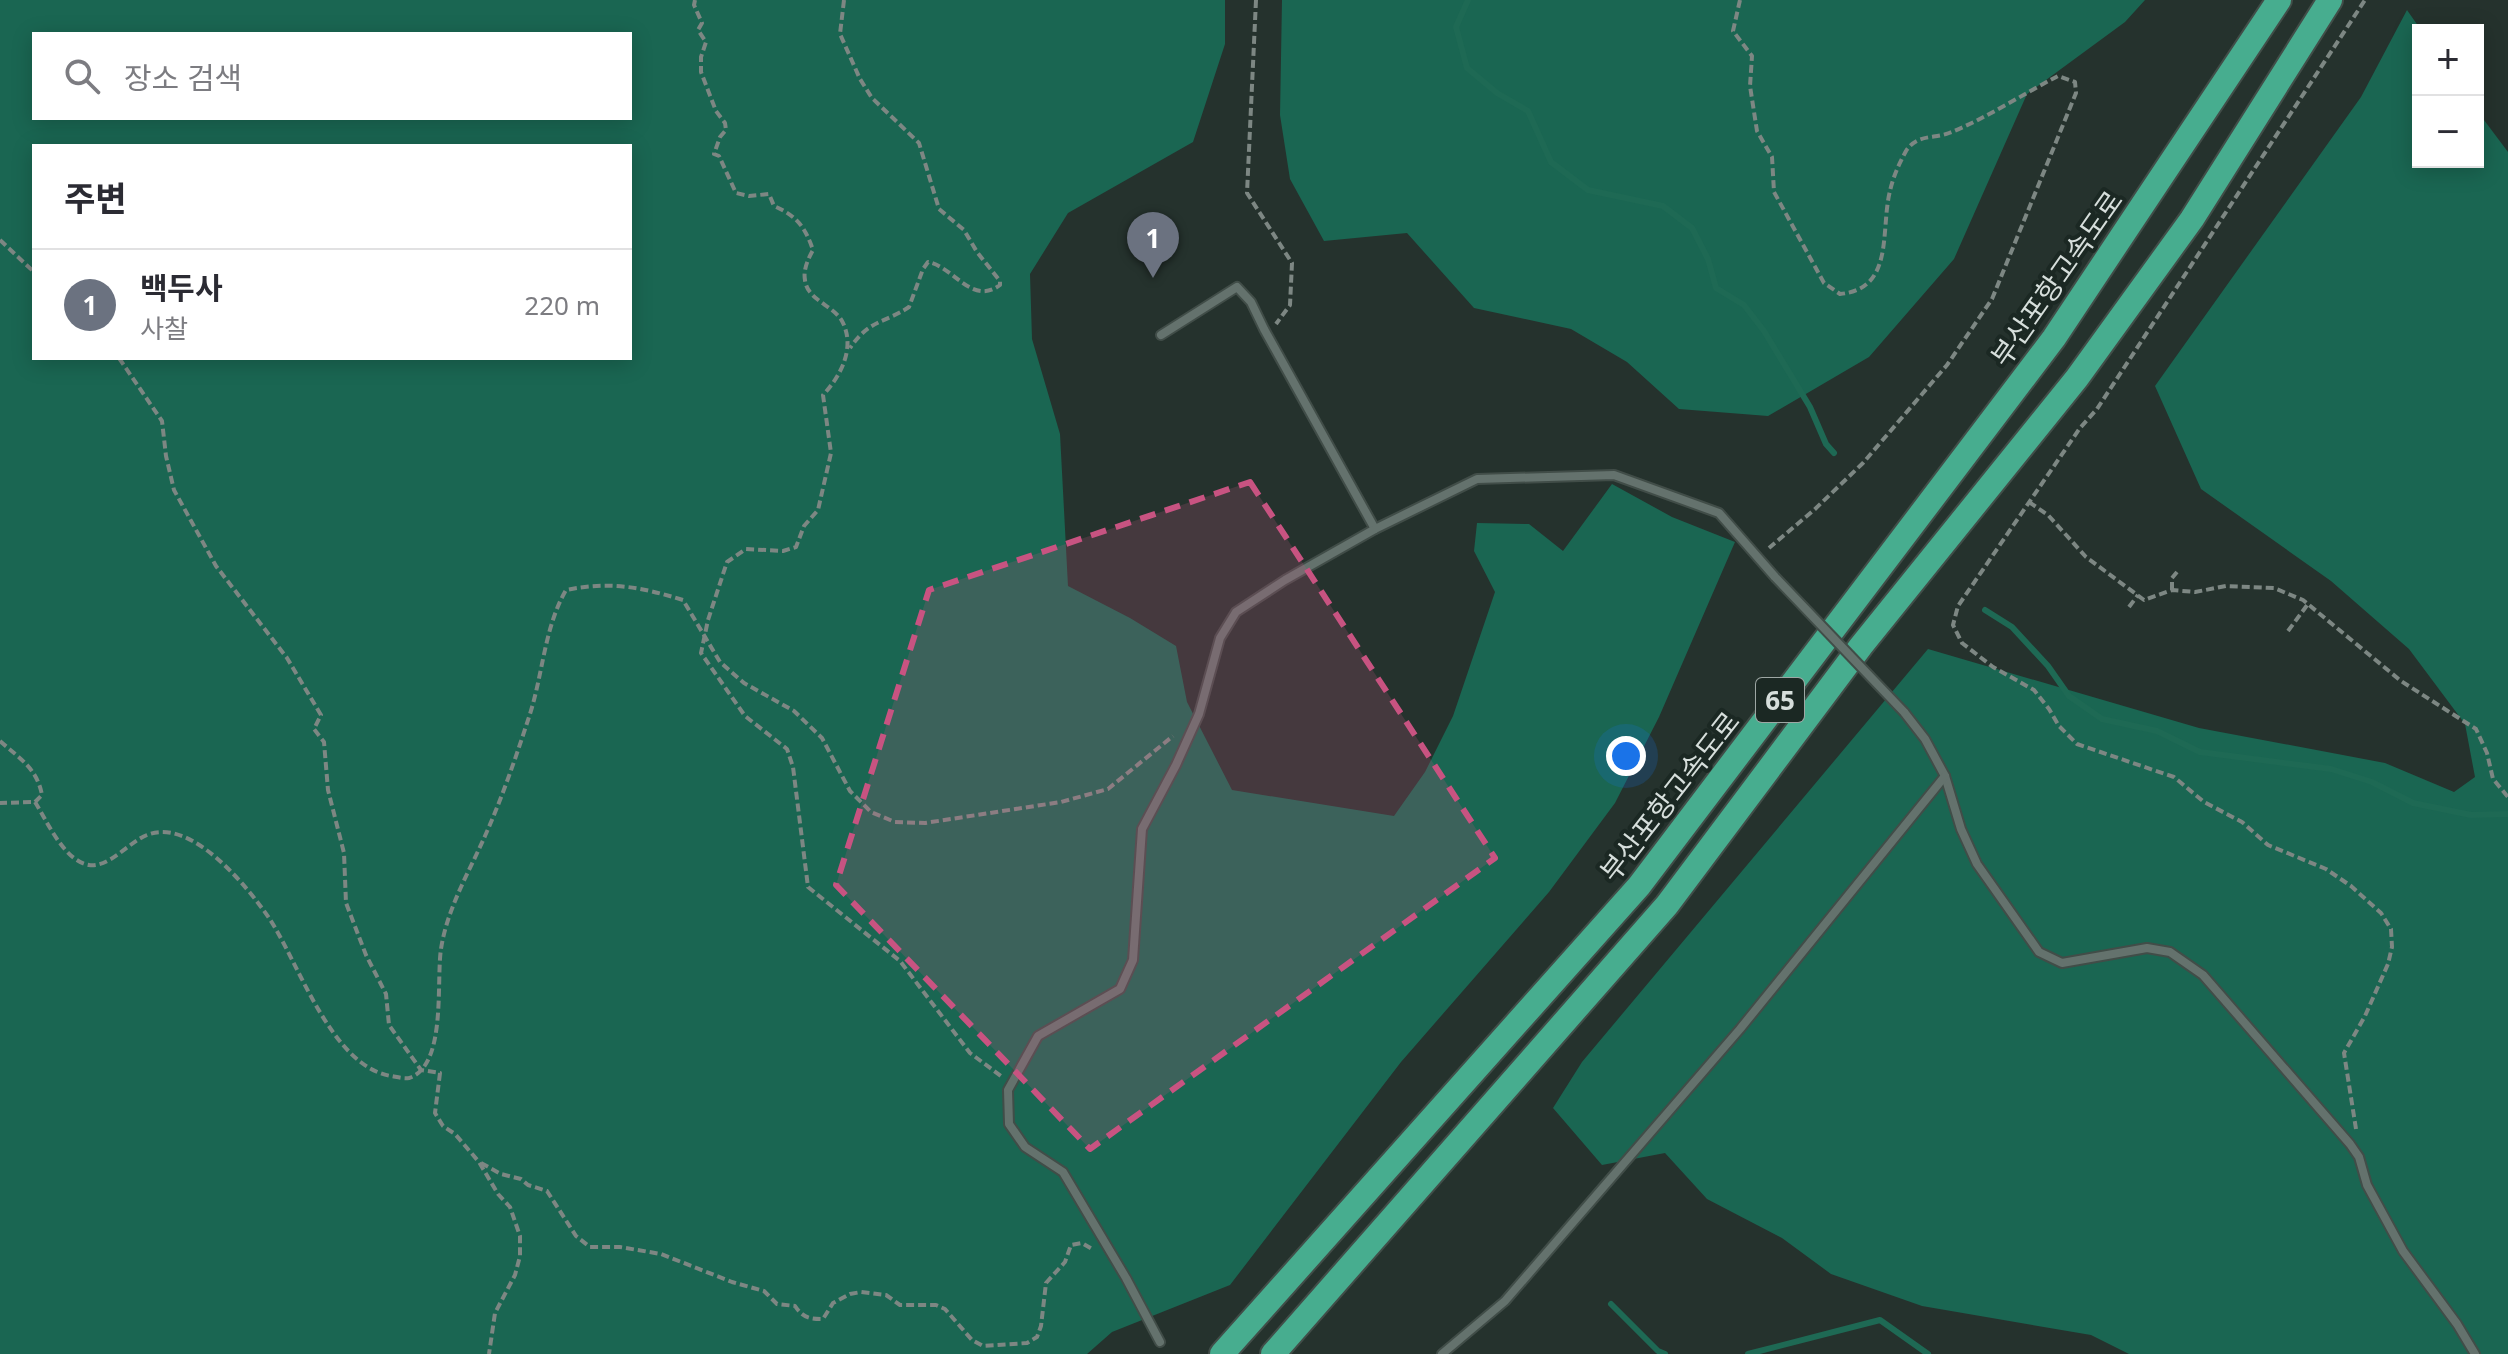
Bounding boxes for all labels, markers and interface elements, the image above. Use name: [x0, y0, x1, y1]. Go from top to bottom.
map controls: [2412, 24, 2484, 168]
button: +: [2412, 24, 2484, 96]
search box: [32, 32, 632, 120]
icon: search: [60, 54, 104, 98]
text: 장소 검색: [124, 57, 242, 98]
button: −: [2412, 96, 2484, 168]
text: 주변: [64, 175, 127, 221]
street label: 부산포항고속도로: [1981, 183, 2131, 373]
pin: 1: [1127, 212, 1179, 278]
text: 백두사: [140, 267, 223, 308]
text: 1: [83, 287, 97, 323]
text: 220 m: [524, 287, 600, 323]
text: 사찰: [140, 310, 188, 346]
road number: 65: [1756, 678, 1804, 722]
street label: 부산포항고속도로: [1591, 703, 1747, 889]
your location: [1606, 736, 1646, 776]

